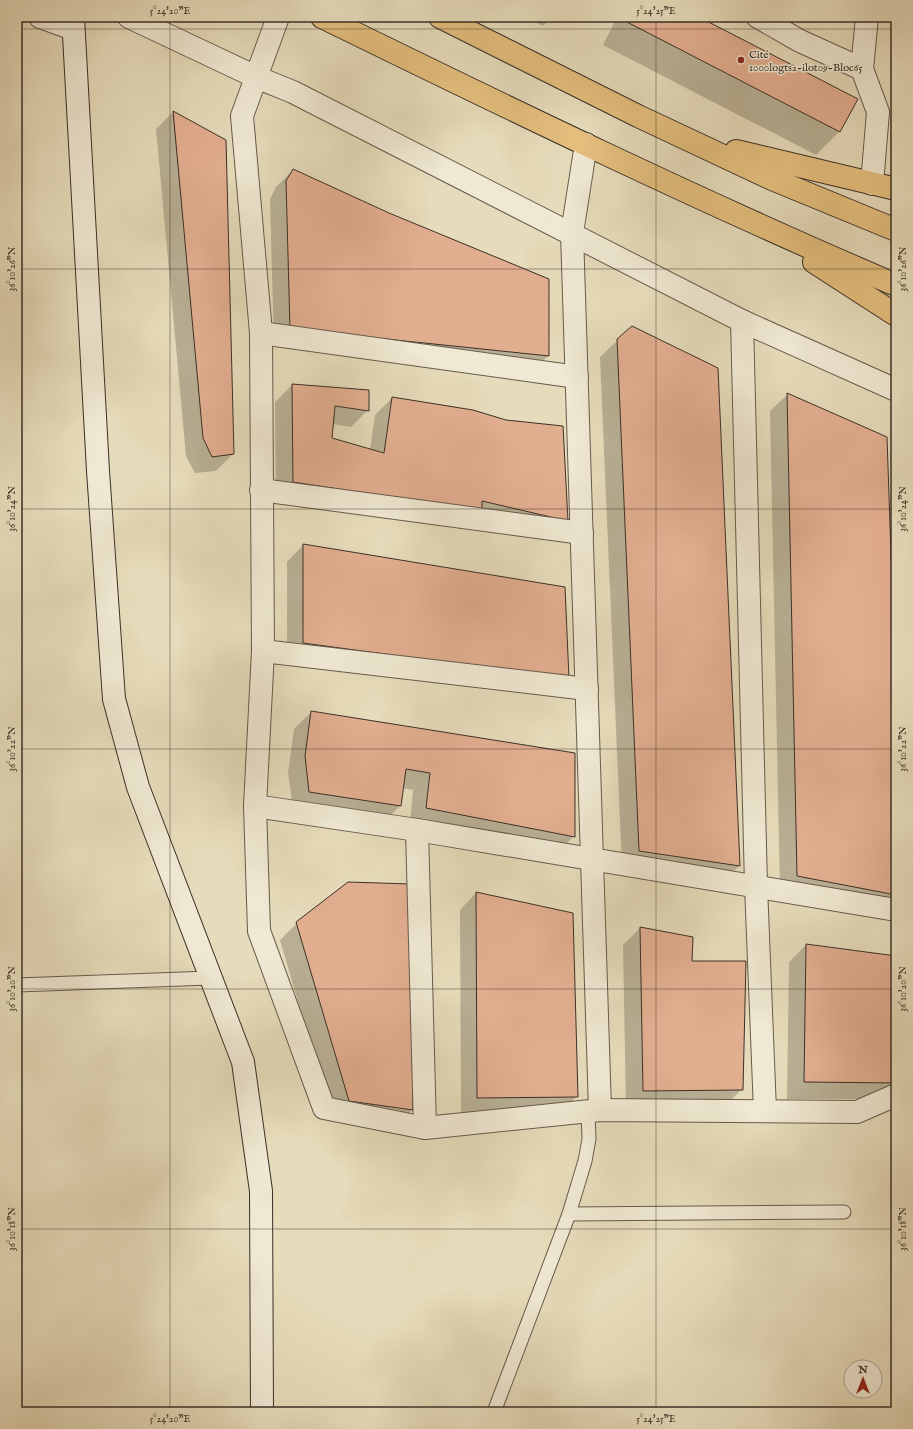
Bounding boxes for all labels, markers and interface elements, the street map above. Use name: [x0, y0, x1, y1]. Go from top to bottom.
text: 5°24'20"E: [150, 5, 190, 18]
text: 5°24'25"E: [636, 5, 676, 18]
place label: Cité 1000logts2-ilot09-Bloc65: [749, 48, 862, 75]
marker: Cité 1000logts2-ilot09-Bloc65: [736, 55, 746, 65]
text: 36°10'26"N: [6, 246, 19, 292]
text: 36°10'26"N: [897, 246, 910, 292]
text: 36°10'24"N: [6, 486, 19, 532]
text: 36°10'24"N: [897, 486, 910, 532]
text: 36°10'22"N: [6, 726, 19, 772]
text: 36°10'22"N: [897, 726, 910, 772]
text: 36°10'20"N: [6, 966, 19, 1012]
text: 36°10'20"N: [897, 966, 910, 1012]
text: 36°10'18"N: [6, 1207, 19, 1251]
text: 36°10'18"N: [897, 1207, 910, 1251]
north arrow: [843, 1359, 883, 1399]
text: N: [857, 1363, 868, 1377]
text: 5°24'20"E: [150, 1413, 190, 1426]
text: 5°24'25"E: [636, 1413, 676, 1426]

